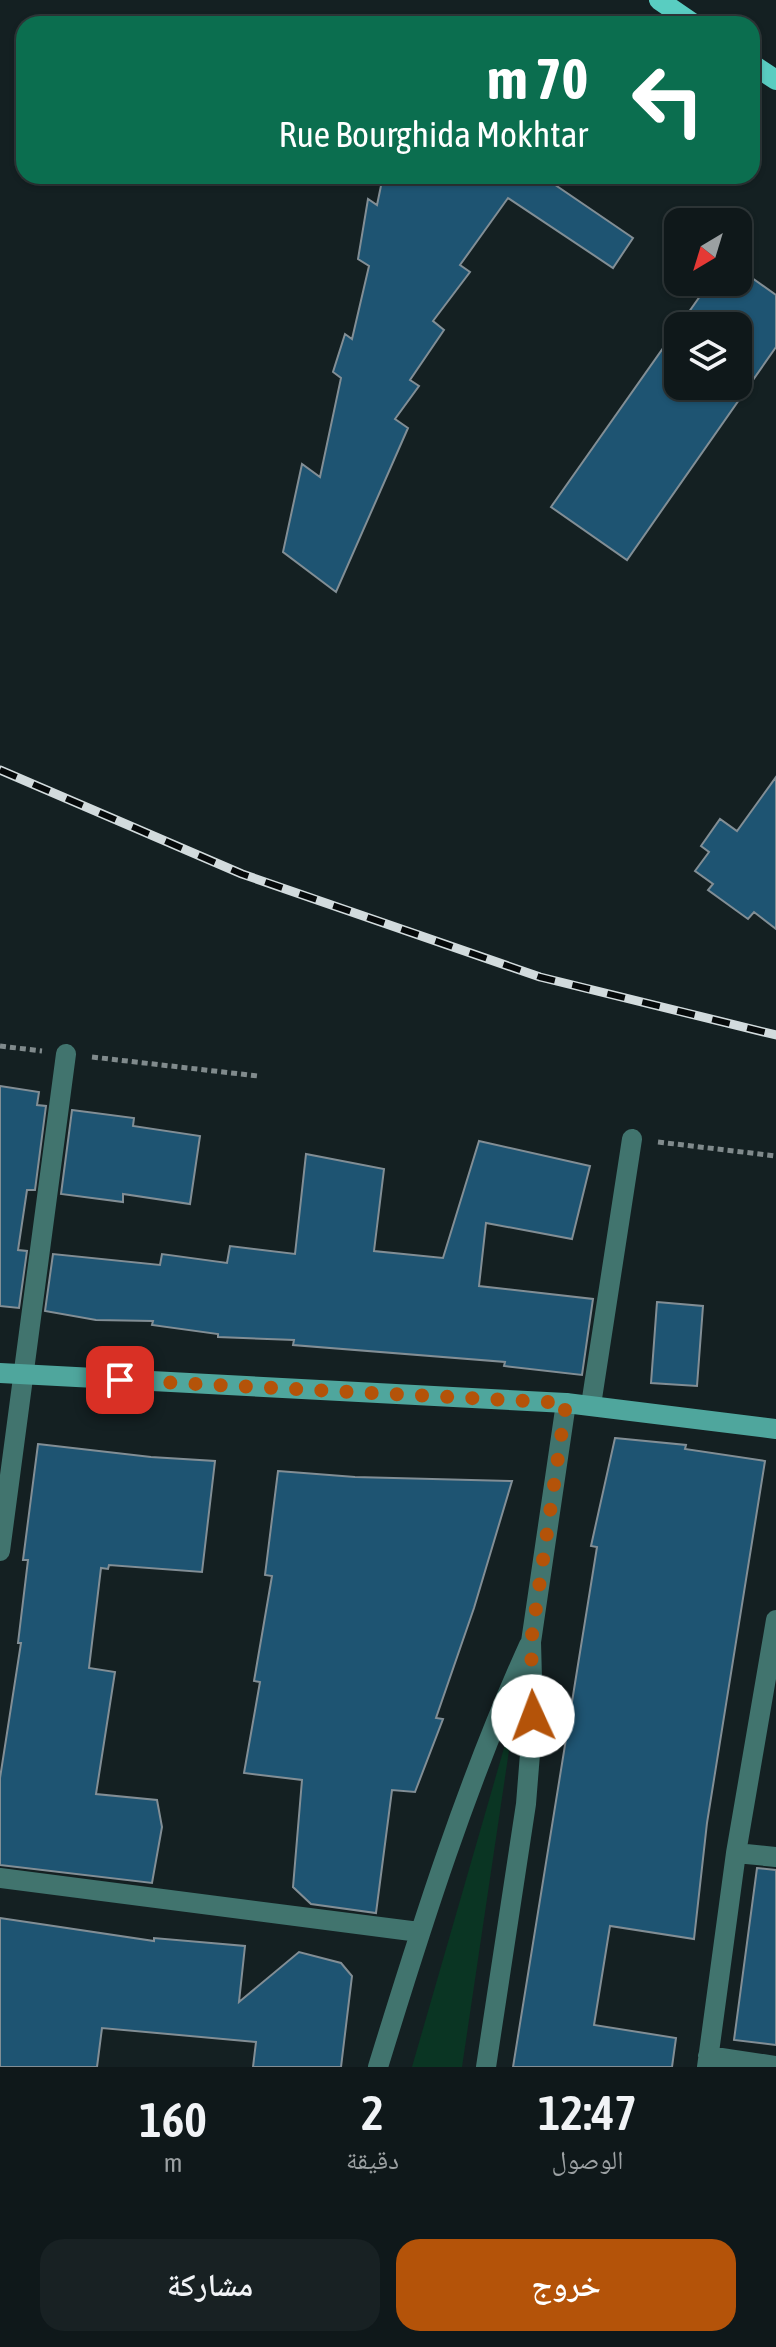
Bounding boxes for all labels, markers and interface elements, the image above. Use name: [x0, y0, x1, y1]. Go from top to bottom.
text: 70 m: [487, 47, 588, 111]
icon: left: [616, 48, 720, 152]
text: Rue Bourghida Mokhtar: [278, 113, 588, 155]
north arrow: [664, 208, 752, 296]
map controls: [664, 208, 752, 400]
button: layers: [664, 312, 752, 400]
pin: [86, 1346, 154, 1414]
icon: arrive: [98, 1358, 142, 1402]
position arrow: [491, 1674, 575, 1758]
text: 2: [361, 2085, 384, 2140]
text: 12:47: [538, 2085, 637, 2140]
text: 160: [139, 2092, 207, 2147]
text: دقيقة: [346, 2145, 399, 2175]
text: الوصول: [551, 2145, 623, 2175]
text: m: [164, 2148, 182, 2178]
button: مشاركة: [40, 2239, 380, 2331]
button: خروج: [396, 2239, 736, 2331]

